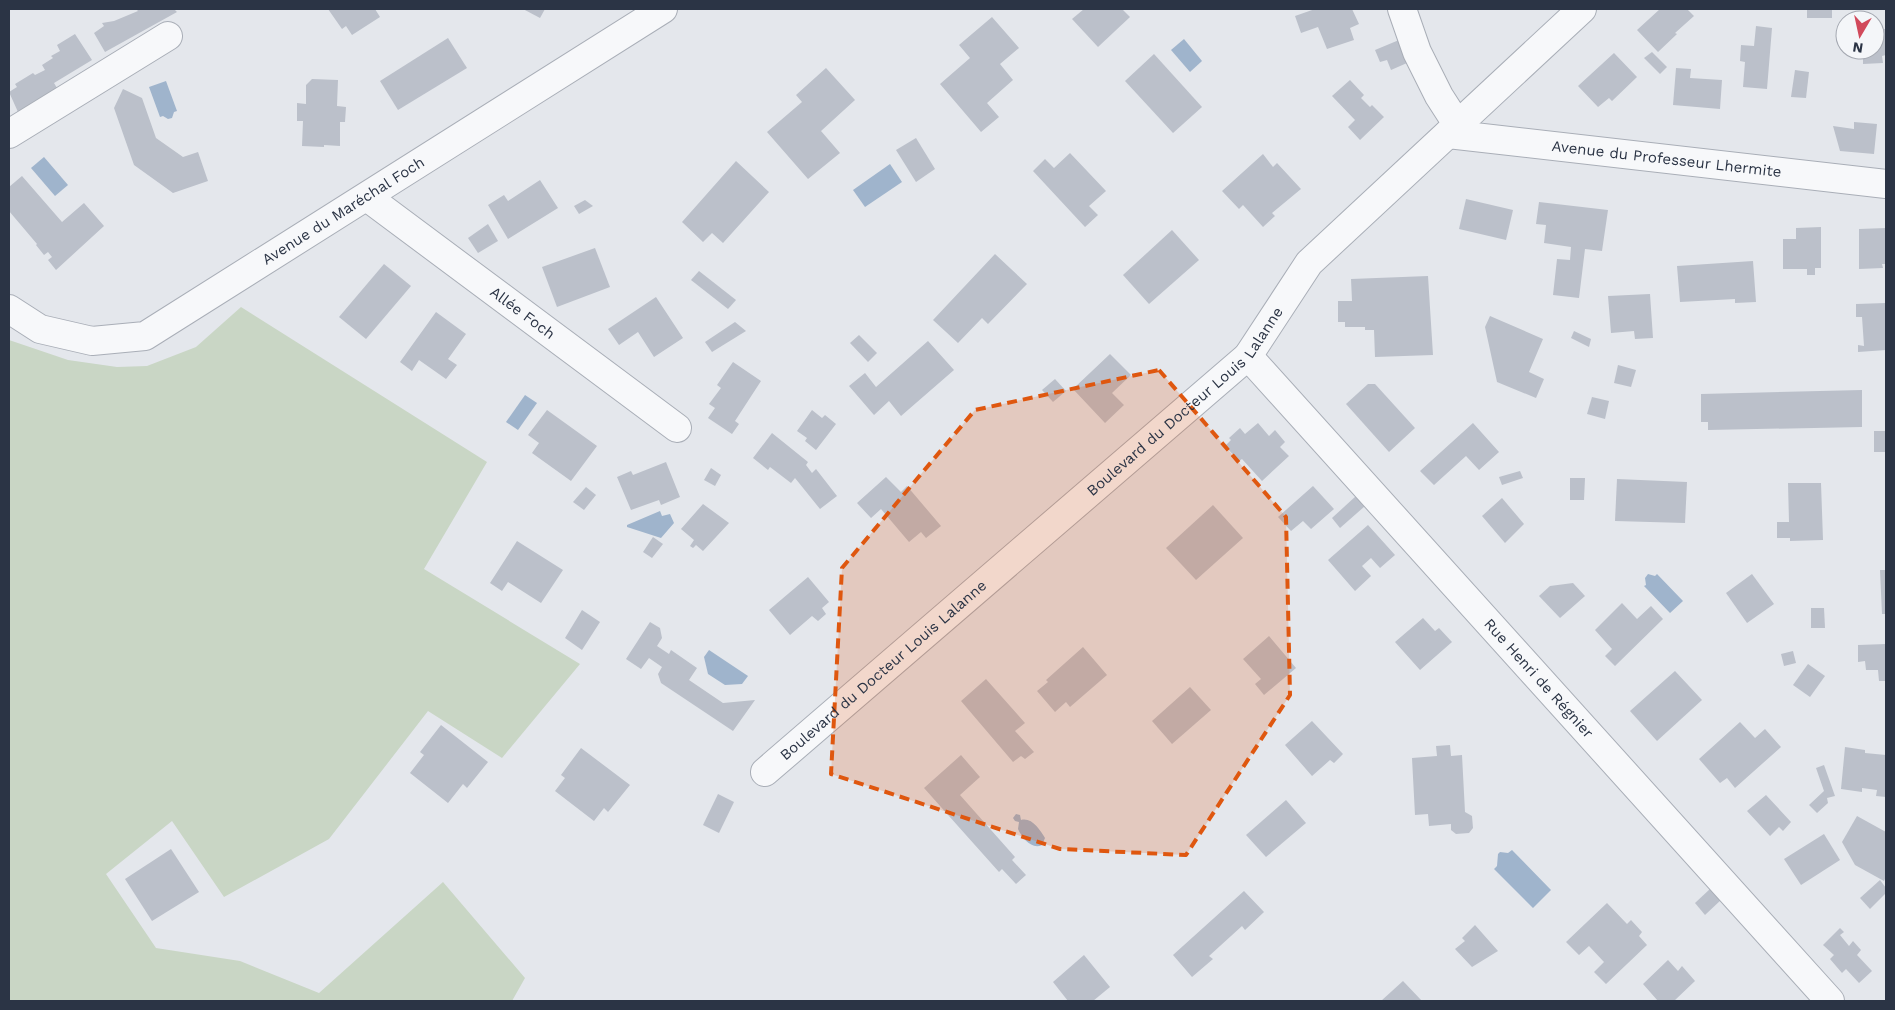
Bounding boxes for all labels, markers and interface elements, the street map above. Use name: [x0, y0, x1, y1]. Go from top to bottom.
north arrow: [1835, 10, 1885, 60]
text: N: [1852, 39, 1864, 57]
street label: Avenue du Professeur Lhermite: [1551, 137, 1782, 181]
street label: Avenue du Maréchal Foch: [259, 153, 428, 269]
street label: Allée Foch: [486, 283, 559, 343]
street label: Boulevard du Docteur Louis Lalanne: [1083, 303, 1287, 500]
street label: Boulevard du Docteur Louis Lalanne: [776, 576, 990, 764]
street label: Rue Henri de Régnier: [1480, 615, 1597, 742]

